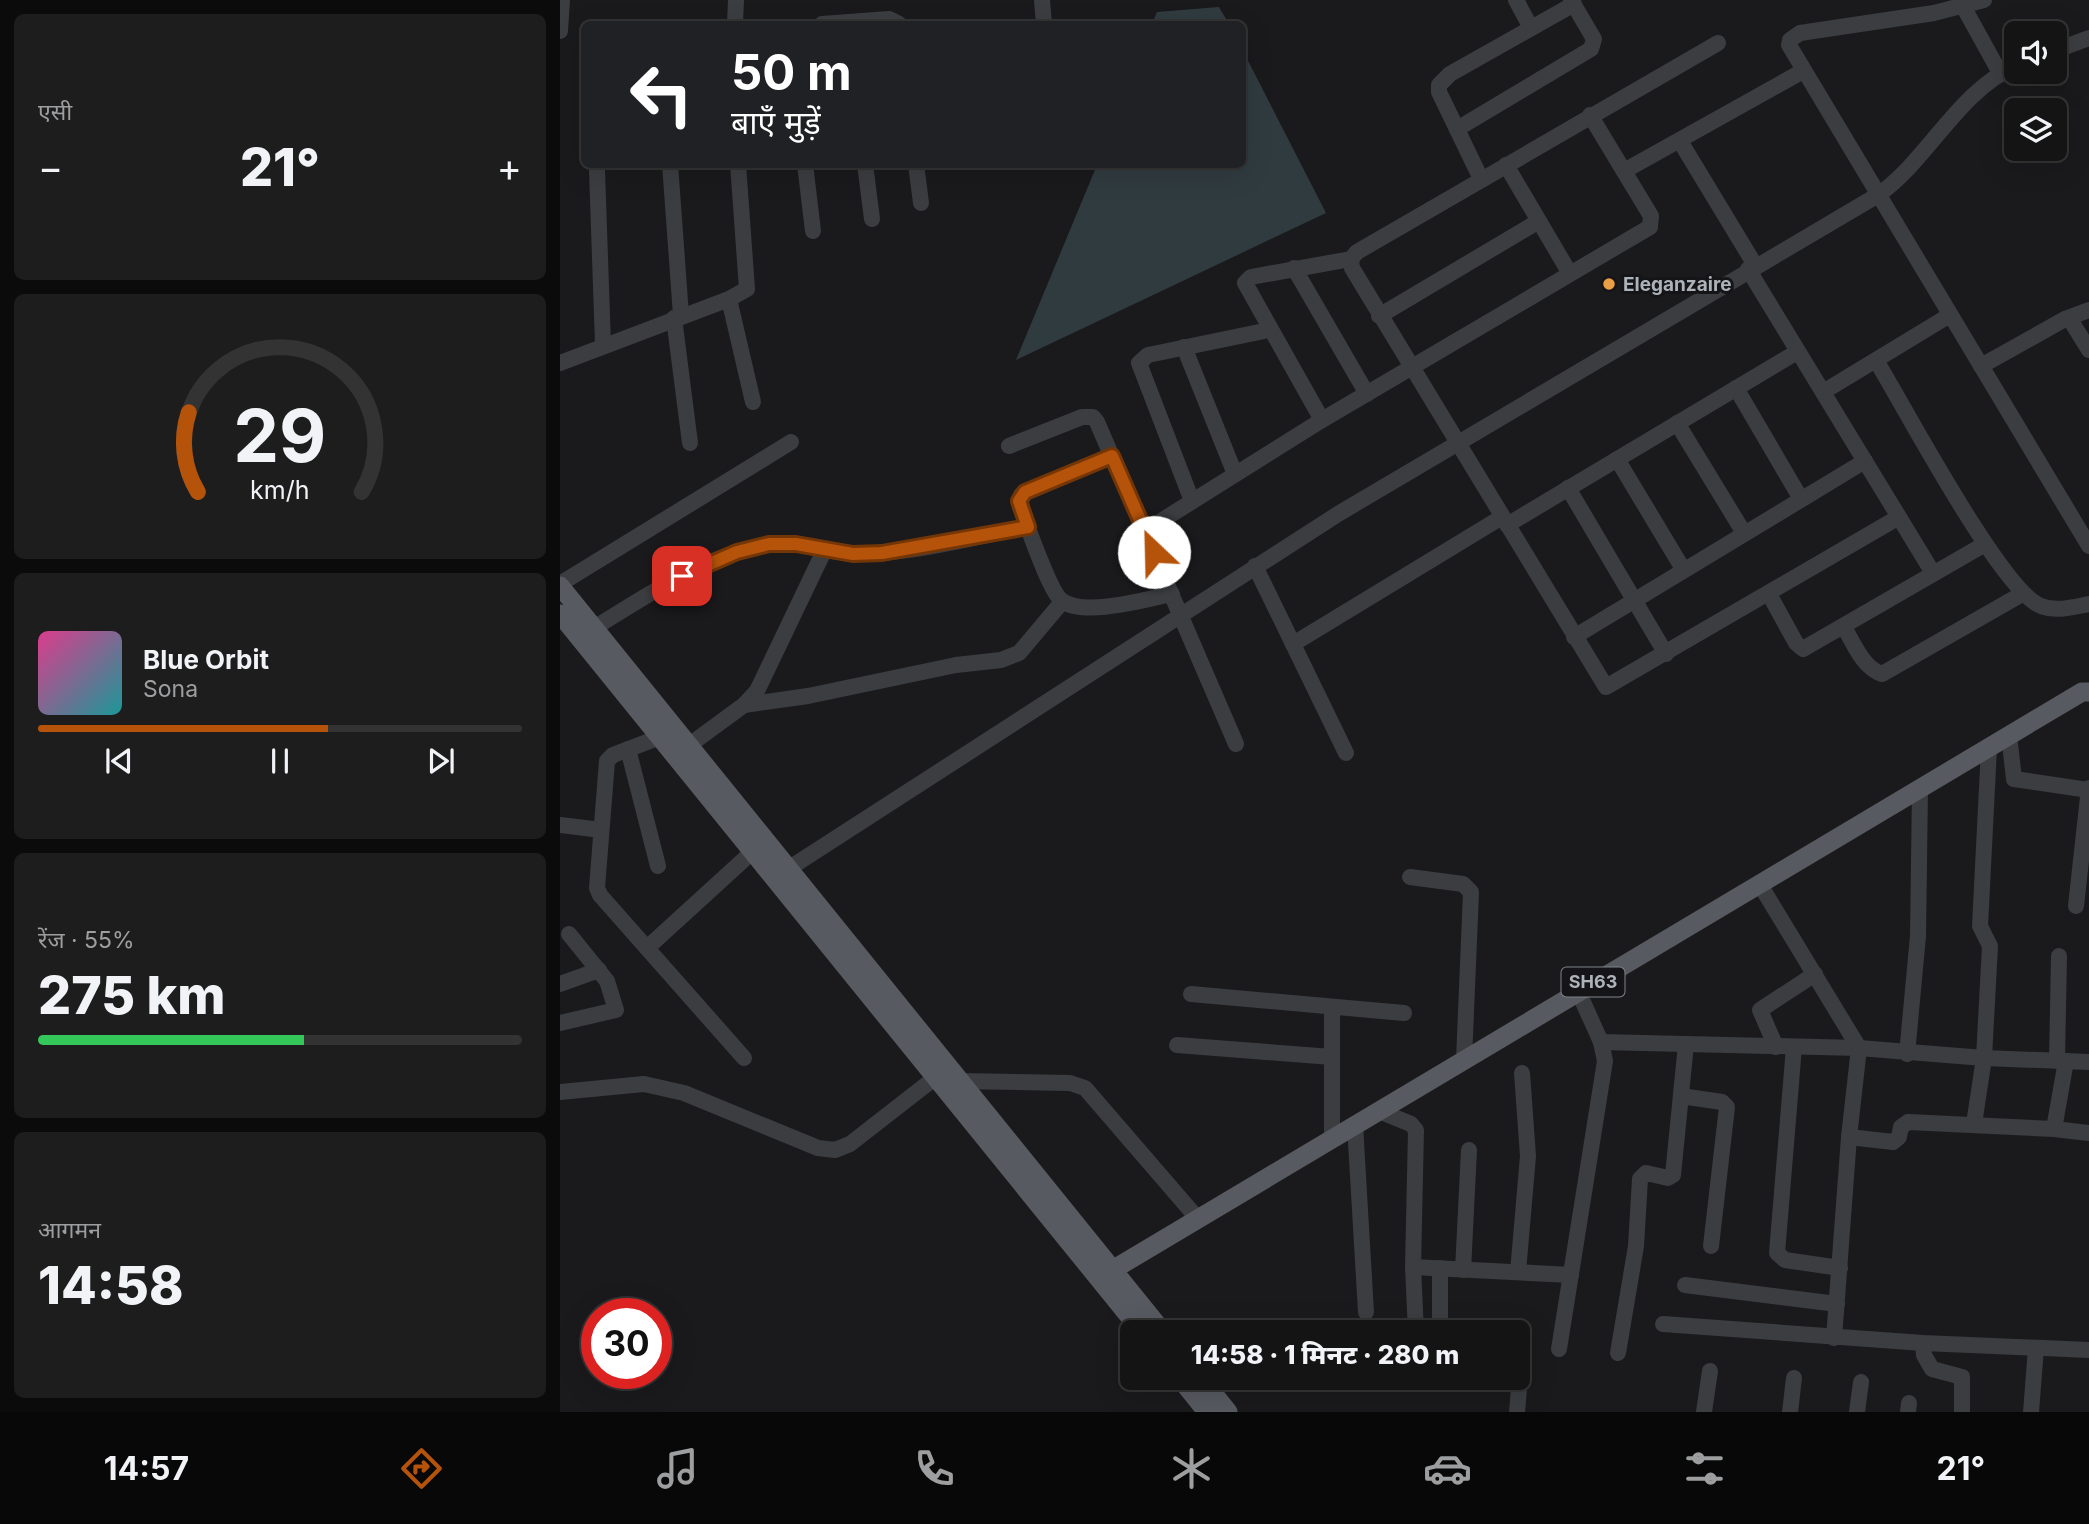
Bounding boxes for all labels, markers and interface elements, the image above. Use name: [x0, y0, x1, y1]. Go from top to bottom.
map controls: [2004, 21, 2067, 161]
button: sound: [2004, 21, 2067, 84]
text: 50 m: [731, 43, 852, 102]
icon: left: [616, 49, 707, 140]
text: एसी: [38, 98, 72, 126]
button: layers: [2004, 98, 2067, 161]
text: बाएँ मुड़ें: [731, 103, 821, 142]
text: 21°: [240, 136, 320, 199]
text: −: [38, 144, 63, 190]
text: +: [497, 144, 522, 190]
place label: Eleganzaire: [1623, 273, 1732, 296]
marker: Eleganzaire: [1601, 276, 1617, 292]
text: 29: [233, 392, 327, 481]
text: km/h: [250, 475, 310, 505]
position arrow: [1117, 515, 1191, 589]
pin: [652, 546, 712, 606]
icon: arrive: [663, 557, 701, 595]
text: Blue Orbit: [143, 644, 269, 675]
text: Sona: [143, 675, 198, 703]
icon: previous: [100, 742, 138, 780]
icon: pause: [261, 742, 299, 780]
icon: next: [422, 742, 460, 780]
text: रेंज · 55%: [38, 926, 135, 954]
text: 275 km: [38, 964, 226, 1027]
road number: SH63: [1562, 967, 1624, 996]
text: आगमन: [38, 1216, 101, 1244]
text: 14:58: [38, 1254, 184, 1317]
speed limit sign: 30: [581, 1298, 672, 1389]
text: 14:58 · 1 मिनट · 280 m: [1191, 1339, 1459, 1370]
icon: directions: [397, 1444, 446, 1493]
icon: music: [653, 1444, 702, 1493]
icon: phone: [910, 1444, 959, 1493]
icon: climate: [1167, 1444, 1216, 1493]
icon: car: [1423, 1444, 1472, 1493]
icon: filters: [1680, 1444, 1729, 1493]
text: 14:57: [104, 1449, 189, 1488]
text: 21°: [1936, 1449, 1985, 1488]

